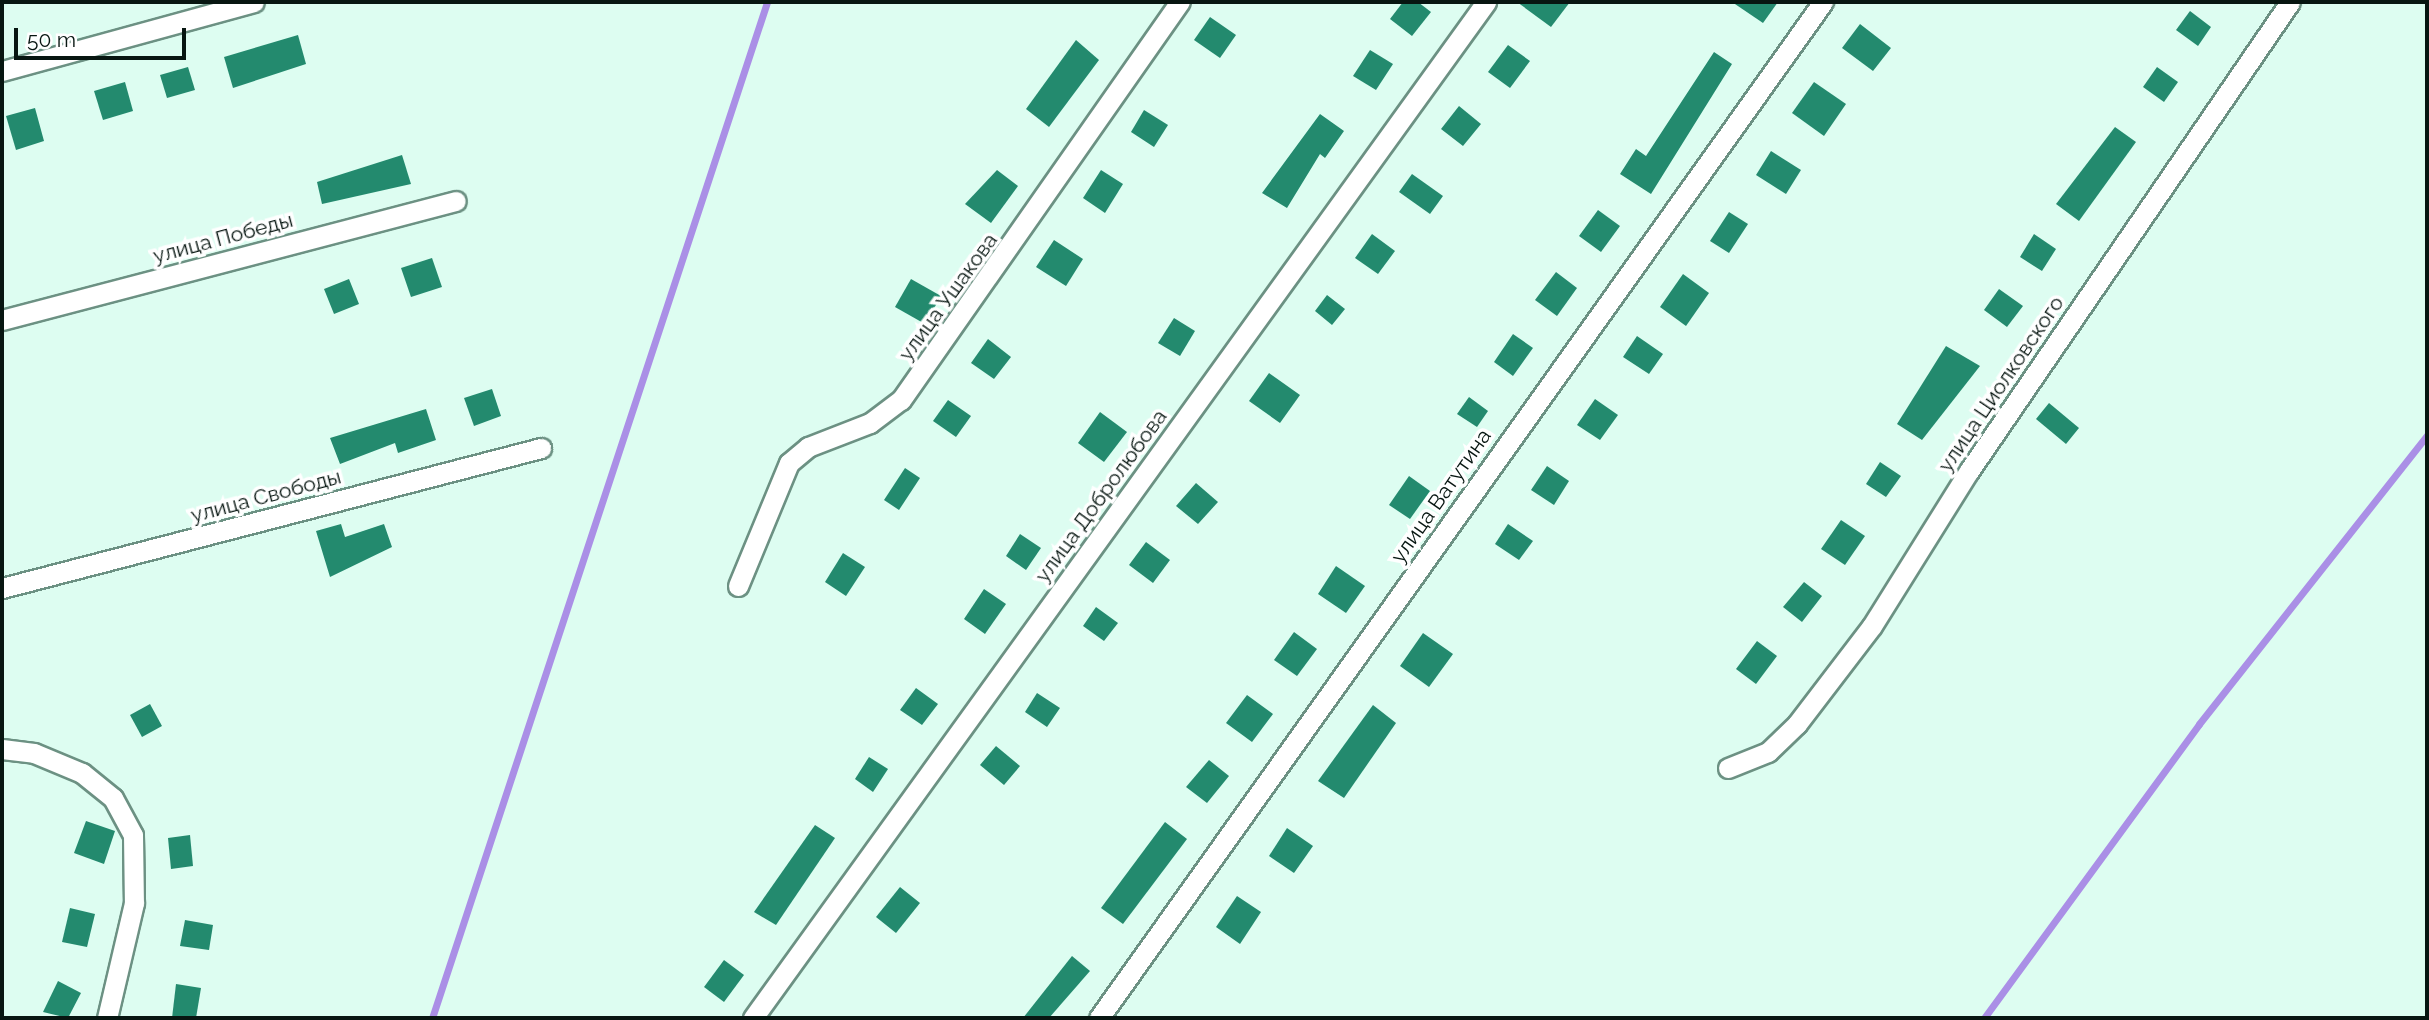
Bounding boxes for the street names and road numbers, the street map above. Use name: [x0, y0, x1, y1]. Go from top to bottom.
street label: улица Победы: [150, 207, 296, 269]
street label: улица Ушакова: [893, 228, 1003, 366]
street label: улица Циолковского: [1933, 291, 2069, 477]
street label: улица Добролюбова: [1030, 405, 1172, 587]
street label: улица Ватутина: [1385, 424, 1497, 568]
street label: улица Свободы: [188, 464, 344, 528]

